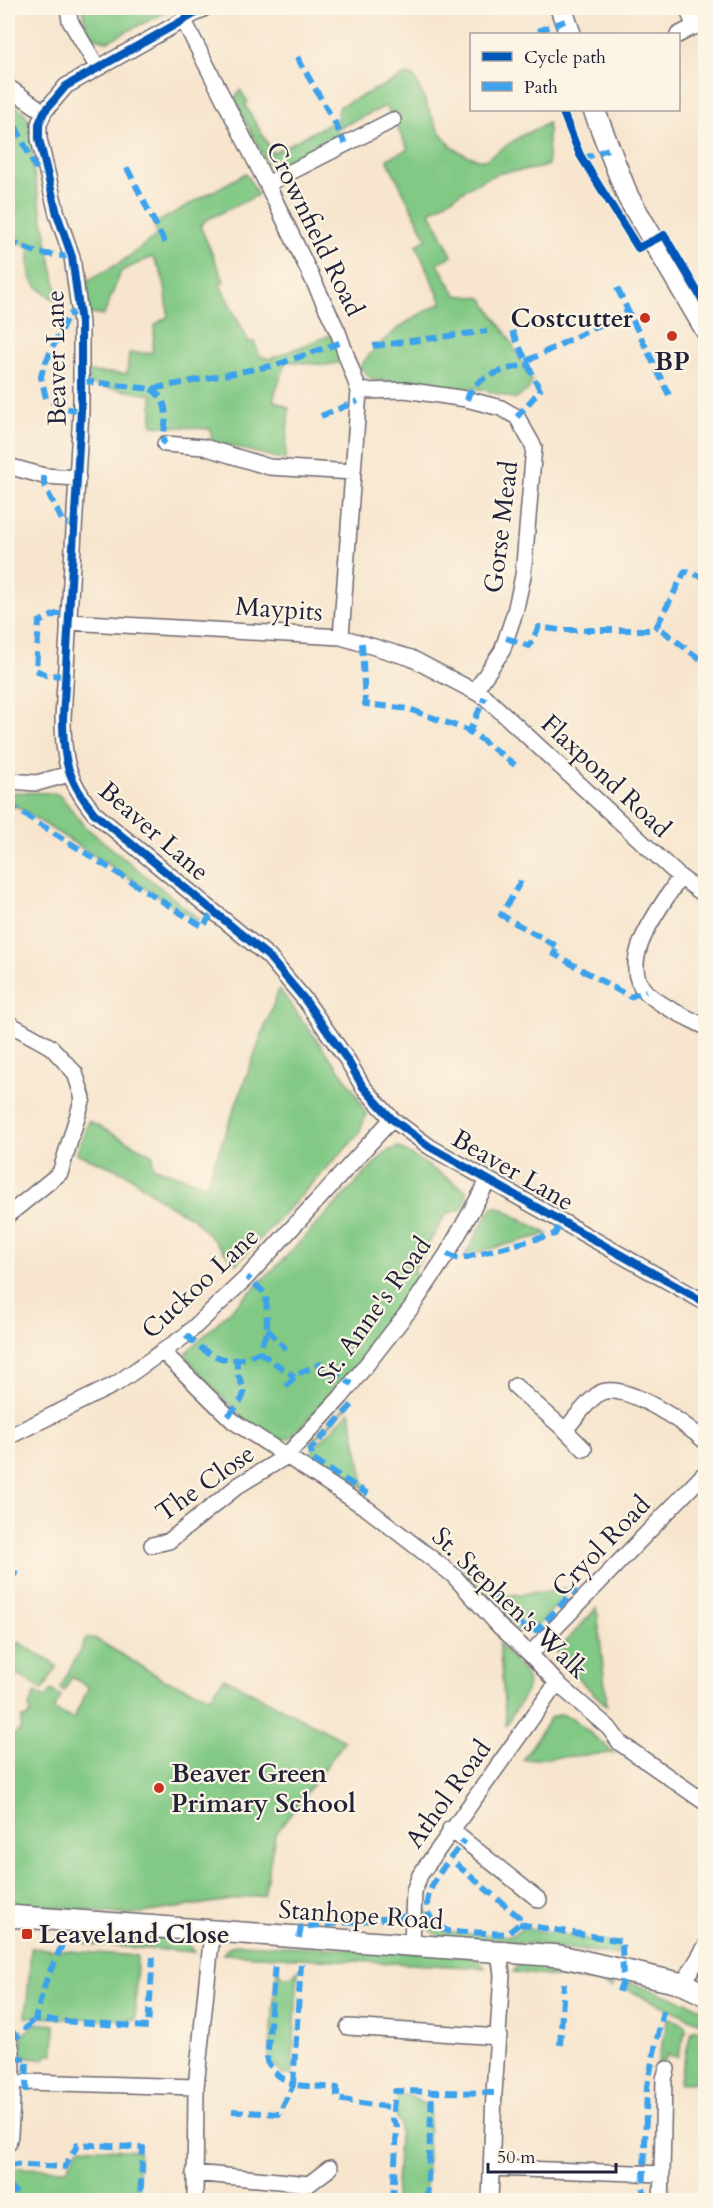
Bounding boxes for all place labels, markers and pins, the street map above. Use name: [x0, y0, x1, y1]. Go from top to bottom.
place label: Costcutter: [510, 301, 634, 336]
marker: Costcutter: [638, 311, 652, 325]
marker: BP: [665, 329, 679, 343]
place label: BP: [654, 344, 690, 379]
place label: Beaver Green Primary School: [171, 1756, 356, 1821]
marker: Beaver Green Primary School: [152, 1781, 166, 1795]
place label: Leaveland Close: [39, 1917, 230, 1952]
marker: Leaveland Close: [20, 1927, 34, 1941]

